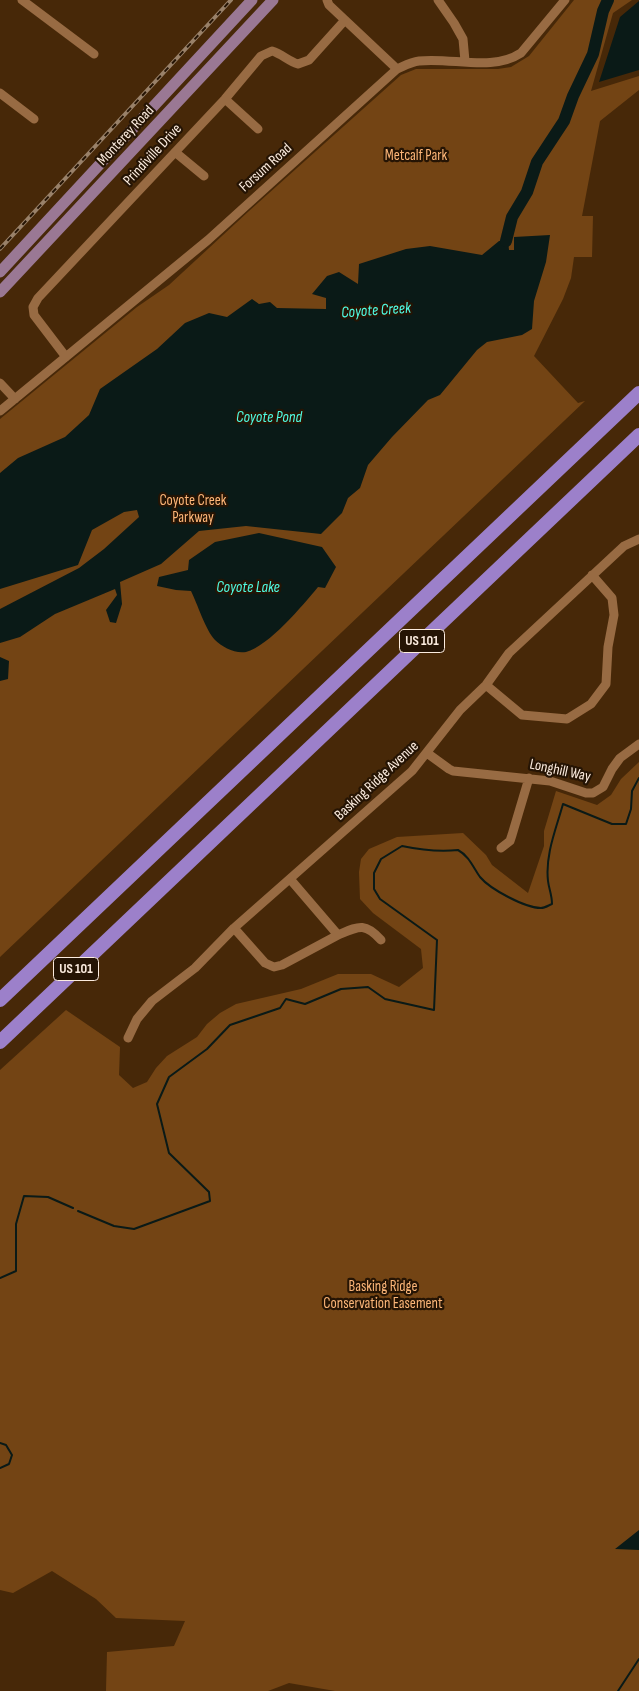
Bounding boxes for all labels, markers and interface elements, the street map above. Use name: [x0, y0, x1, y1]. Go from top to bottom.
street label: Monterey Road: [94, 102, 158, 170]
street label: Prindiville Drive: [120, 120, 186, 190]
street label: Forsum Road: [236, 140, 296, 196]
park label: Metcalf Park: [385, 147, 447, 165]
water label: Coyote Creek: [340, 299, 412, 323]
water label: Coyote Pond: [236, 408, 302, 428]
park label: Coyote Creek Parkway: [159, 492, 227, 527]
water label: Coyote Lake: [216, 578, 280, 598]
road number: US 101: [400, 630, 444, 652]
street label: Basking Ridge Avenue: [331, 738, 423, 824]
street label: Longhill Way: [528, 756, 592, 786]
road number: US 101: [54, 958, 98, 981]
park label: Basking Ridge Conservation Easement: [323, 1278, 443, 1313]

